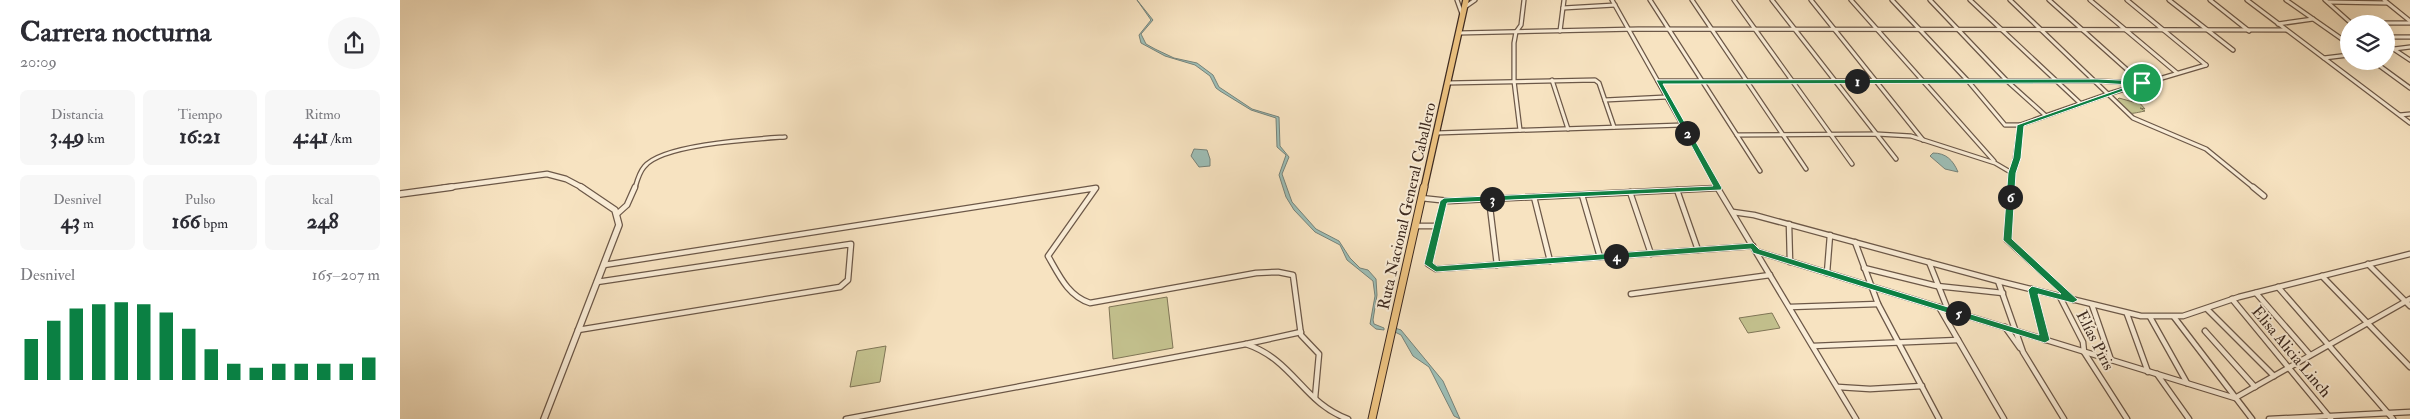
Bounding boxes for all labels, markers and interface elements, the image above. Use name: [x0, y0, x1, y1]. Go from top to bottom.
text: Carrera nocturna: [20, 15, 211, 50]
map controls: [2340, 15, 2395, 70]
button: layers: [2340, 15, 2395, 70]
button: share: [328, 17, 380, 69]
text: 20:09: [20, 52, 57, 72]
pin: [2121, 62, 2163, 104]
pin: 1: [1844, 68, 1870, 94]
icon: arrive: [2128, 69, 2156, 97]
text: 1: [1855, 73, 1860, 90]
street label: Ruta Nacional General Caballero: [1373, 100, 1441, 312]
text: Distancia: [51, 106, 104, 123]
text: Tiempo: [178, 106, 222, 123]
text: Ritmo: [305, 106, 341, 123]
pin: 2: [1674, 120, 1700, 146]
text: 3.49: [50, 123, 84, 150]
text: 16:21: [179, 123, 221, 150]
text: 4:41: [293, 123, 328, 150]
text: 2: [1684, 125, 1691, 142]
text: km: [84, 130, 105, 147]
text: /km: [328, 130, 352, 147]
pin: 6: [1998, 184, 2022, 210]
pin: 3: [1480, 186, 1504, 212]
text: 6: [2007, 189, 2014, 206]
text: Desnivel: [53, 191, 101, 208]
text: Pulso: [185, 191, 215, 208]
text: kcal: [312, 191, 333, 208]
text: 3: [1490, 191, 1495, 208]
text: 43: [61, 208, 80, 235]
text: 166: [172, 208, 200, 235]
text: 248: [307, 208, 339, 235]
text: m: [80, 215, 94, 232]
text: bpm: [200, 215, 228, 232]
pin: 4: [1604, 244, 1628, 268]
text: 4: [1613, 248, 1620, 265]
text: Desnivel: [20, 265, 75, 285]
text: 165–207 m: [312, 265, 380, 285]
pin: 5: [1946, 300, 1970, 326]
street label: Elisa Alicia Linch: [2247, 302, 2336, 402]
text: 5: [1955, 305, 1962, 322]
street label: Elías Piris: [2072, 307, 2119, 374]

